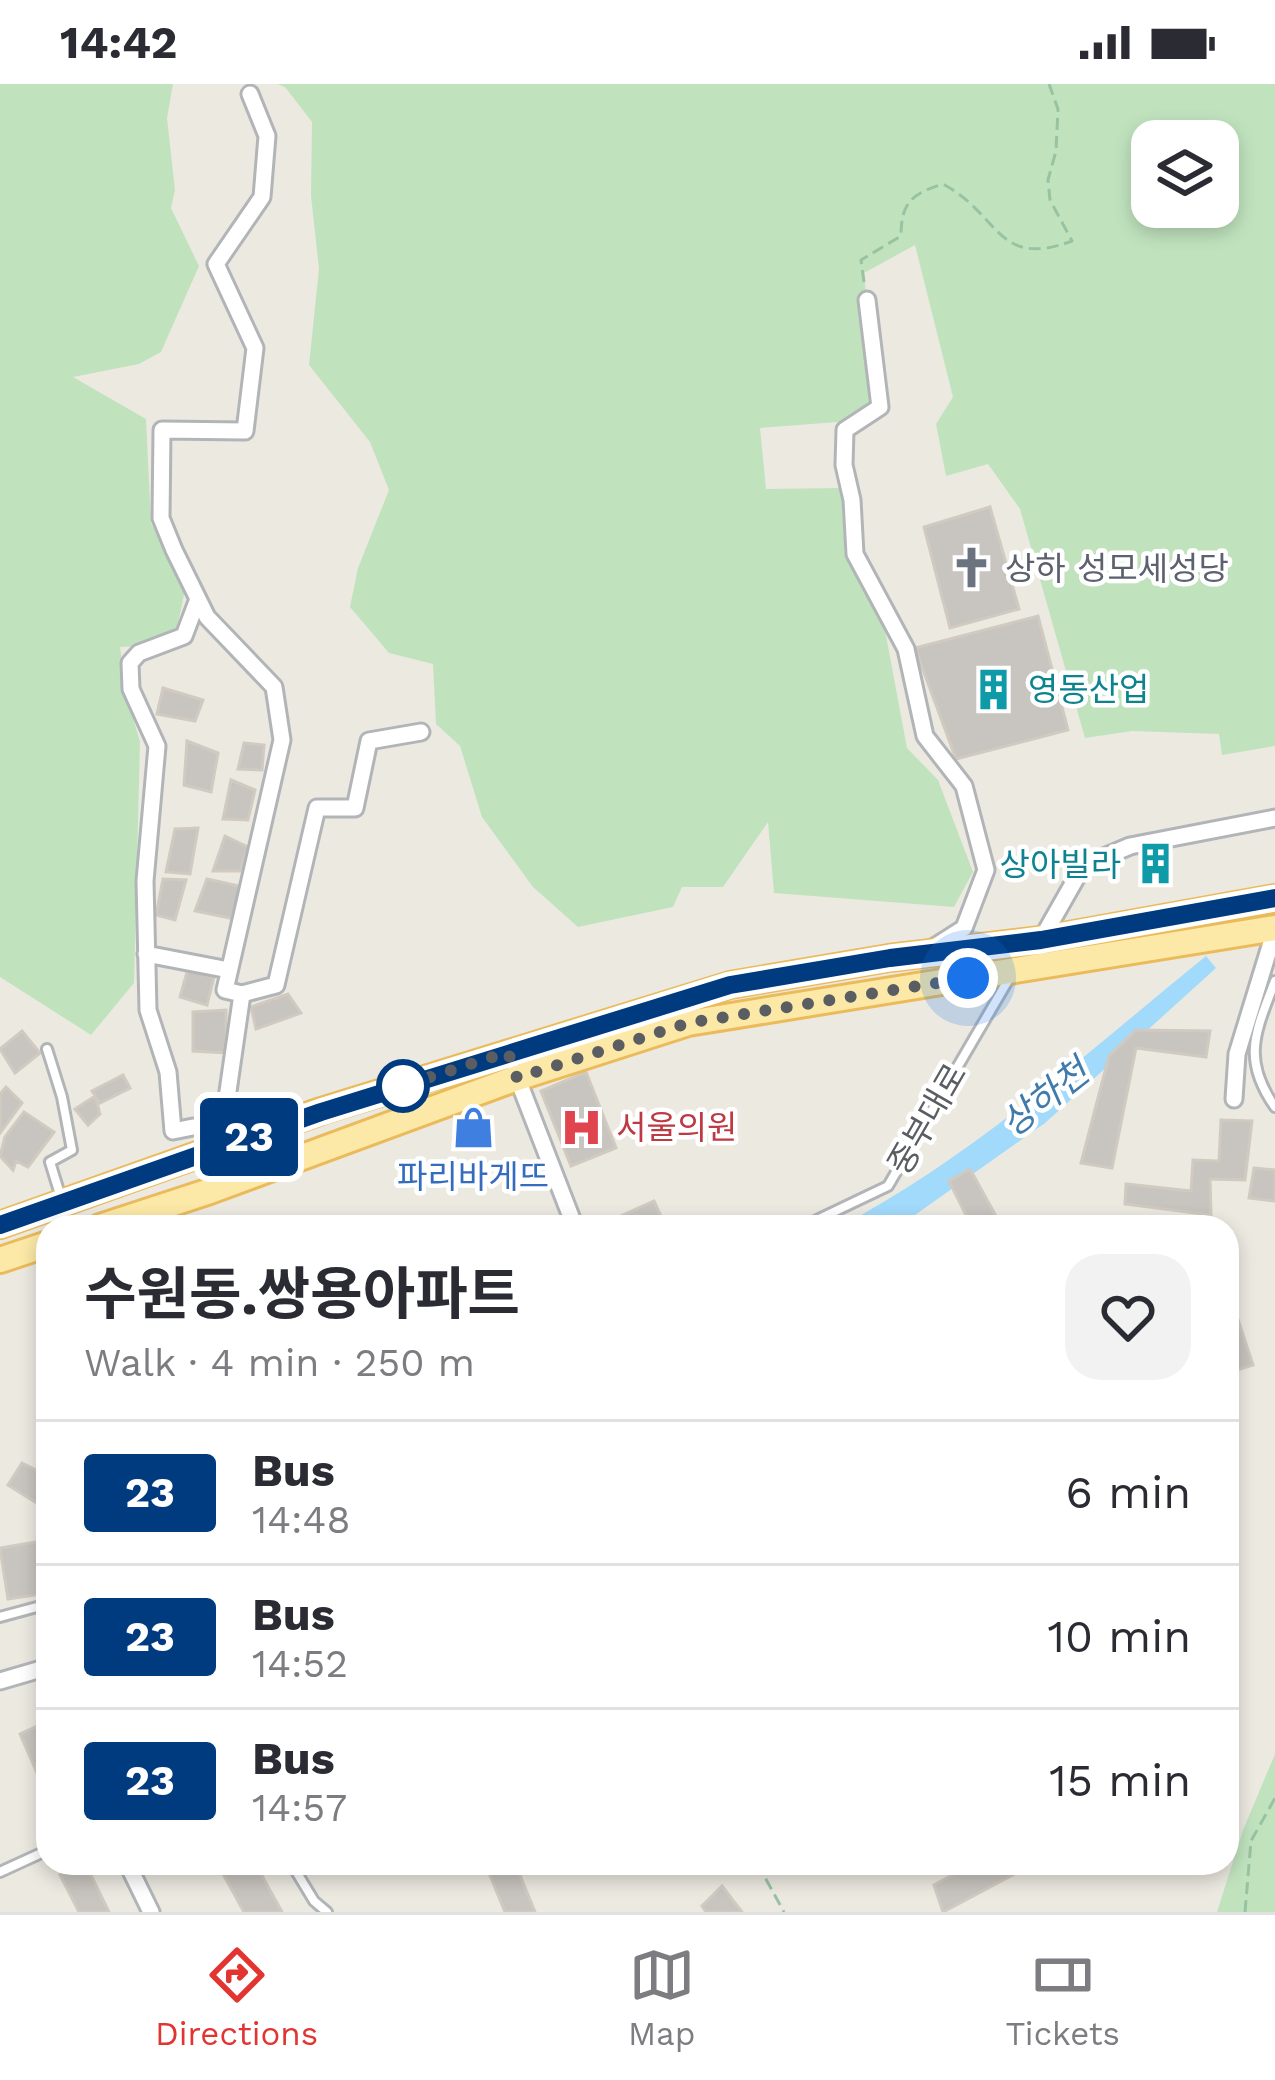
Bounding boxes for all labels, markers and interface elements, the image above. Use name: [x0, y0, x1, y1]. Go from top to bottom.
text: 14:42: [60, 16, 177, 69]
map controls: [1131, 120, 1239, 228]
button: layers: [1131, 120, 1239, 228]
church icon: 상하 성모세성당: [948, 545, 994, 591]
place label: 상하 성모세성당: [1005, 549, 1229, 588]
building icon: 영동산업: [971, 666, 1017, 712]
place label: 영동산업: [1028, 670, 1149, 709]
building icon: 상아빌라: [1132, 841, 1178, 887]
place label: 상아빌라: [1000, 845, 1121, 884]
your location: [938, 948, 998, 1008]
water label: 상하천: [993, 1048, 1100, 1145]
street label: 중부대로: [880, 1057, 974, 1181]
unlabelled marker: [378, 1061, 428, 1111]
line badge: 23: [195, 1098, 303, 1176]
hospital icon: 서울의원: [559, 1104, 605, 1150]
shop icon: 파리바게뜨: [450, 1105, 496, 1151]
place label: 서울의원: [616, 1108, 737, 1147]
text: 23: [224, 1112, 274, 1161]
place label: 파리바게뜨: [397, 1157, 549, 1196]
button: heart: [1065, 1254, 1191, 1380]
text: 수원동.쌍용아파트: [84, 1261, 520, 1328]
text: Walk · 4 min · 250 m: [84, 1340, 475, 1385]
text: Bus: [252, 1444, 335, 1497]
text: 6 min: [1066, 1466, 1191, 1519]
text: 23: [125, 1468, 175, 1517]
text: 14:48: [252, 1497, 350, 1542]
text: Bus: [252, 1588, 335, 1641]
text: 10 min: [1047, 1610, 1191, 1663]
text: 23: [125, 1612, 175, 1661]
text: 14:52: [252, 1641, 348, 1686]
text: Bus: [252, 1732, 335, 1785]
text: 15 min: [1049, 1754, 1191, 1807]
text: 23: [125, 1756, 175, 1805]
text: 14:57: [252, 1785, 347, 1830]
tab: Directions: [155, 1942, 318, 2053]
tab: Map: [628, 1942, 695, 2053]
tab: Tickets: [1005, 1942, 1120, 2053]

